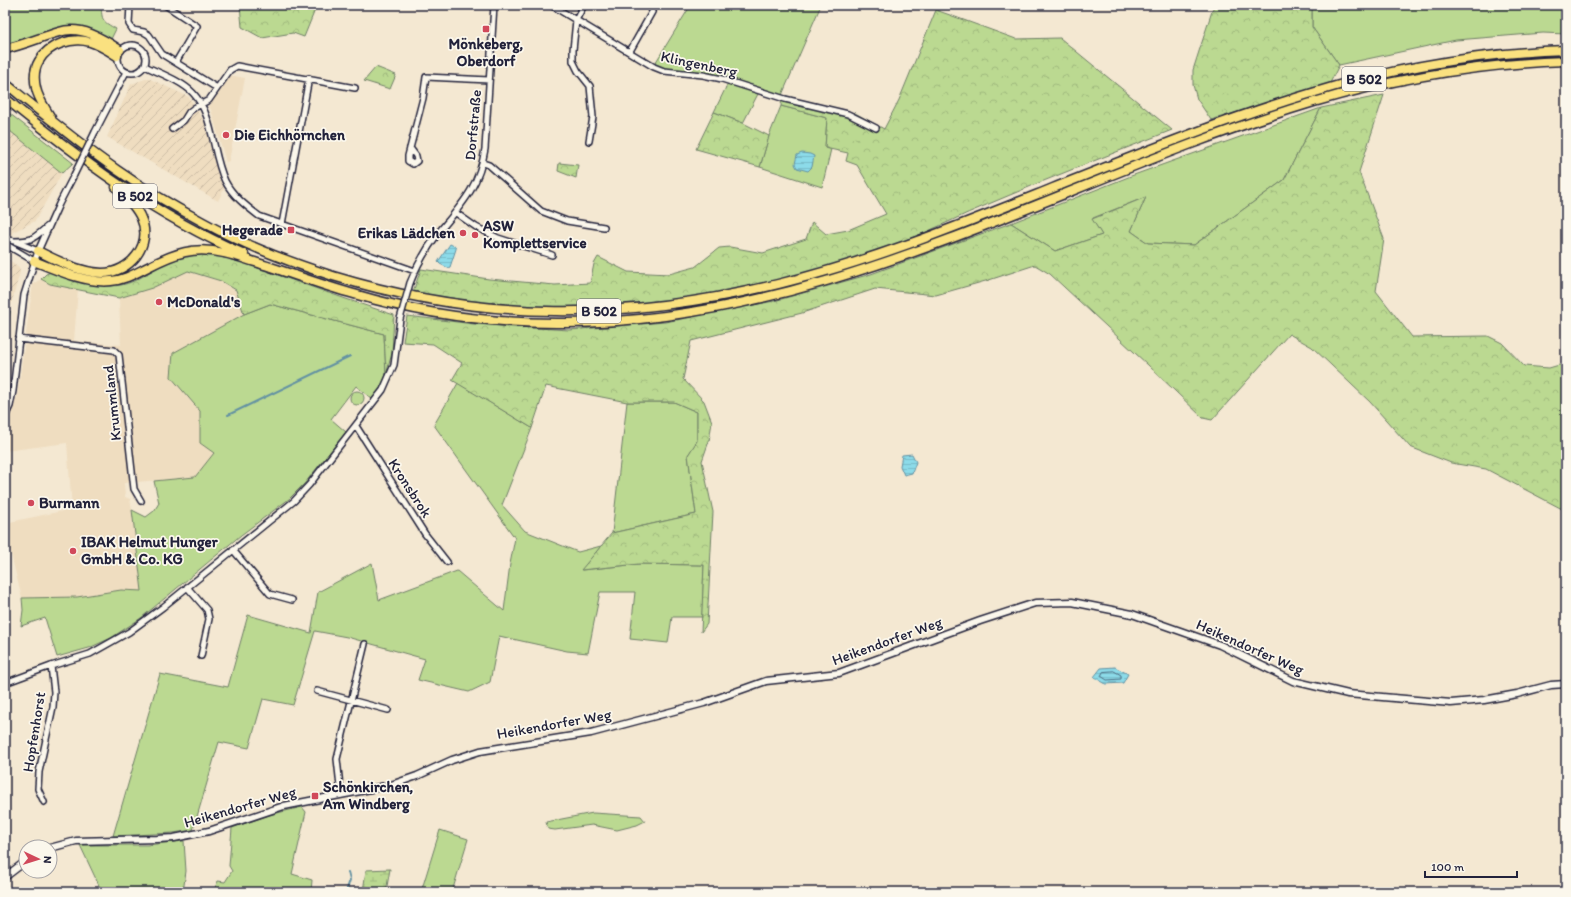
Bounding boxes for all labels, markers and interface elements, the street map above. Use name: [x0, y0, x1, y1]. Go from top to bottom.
marker: Mönkeberg, Oberdorf: [481, 24, 491, 34]
place label: Mönkeberg, Oberdorf: [449, 35, 523, 70]
street label: Klingenberg: [659, 47, 739, 81]
road number: B 502: [1342, 67, 1386, 91]
street label: Dorfstraße: [461, 89, 485, 161]
place label: Die Eichhörnchen: [234, 126, 346, 144]
marker: Die Eichhörnchen: [221, 130, 231, 140]
road number: B 502: [113, 184, 157, 208]
place label: ASW Komplettservice: [482, 217, 587, 253]
place label: Hegerade: [222, 221, 283, 240]
place label: Erikas Lädchen: [358, 224, 456, 242]
marker: Hegerade: [286, 225, 296, 235]
marker: Erikas Lädchen: [458, 228, 468, 238]
marker: ASW Komplettservice: [470, 230, 480, 240]
place label: McDonald's: [167, 293, 241, 311]
marker: McDonald's: [154, 297, 164, 307]
road number: B 502: [577, 299, 621, 323]
street label: Krummland: [99, 364, 125, 442]
street label: Kronsbrok: [384, 455, 436, 521]
place label: Burmann: [39, 494, 100, 512]
marker: Burmann: [26, 498, 36, 508]
place label: IBAK Helmut Hunger GmbH & Co. KG: [81, 533, 219, 568]
marker: IBAK Helmut Hunger GmbH & Co. KG: [68, 546, 78, 556]
street label: Heikendorfer Weg: [829, 613, 945, 669]
street label: Heikendorfer Weg: [1193, 615, 1307, 679]
street label: Hopfenhorst: [19, 690, 49, 773]
street label: Heikendorfer Weg: [495, 705, 613, 743]
place label: Schönkirchen, Am Windberg: [322, 778, 413, 814]
street label: Heikendorfer Weg: [182, 782, 299, 832]
marker: Schönkirchen, Am Windberg: [310, 791, 320, 801]
north arrow: [18, 839, 58, 879]
scale bar: [1425, 853, 1517, 879]
text: N: [41, 855, 54, 864]
text: 100 m: [1431, 860, 1464, 874]

